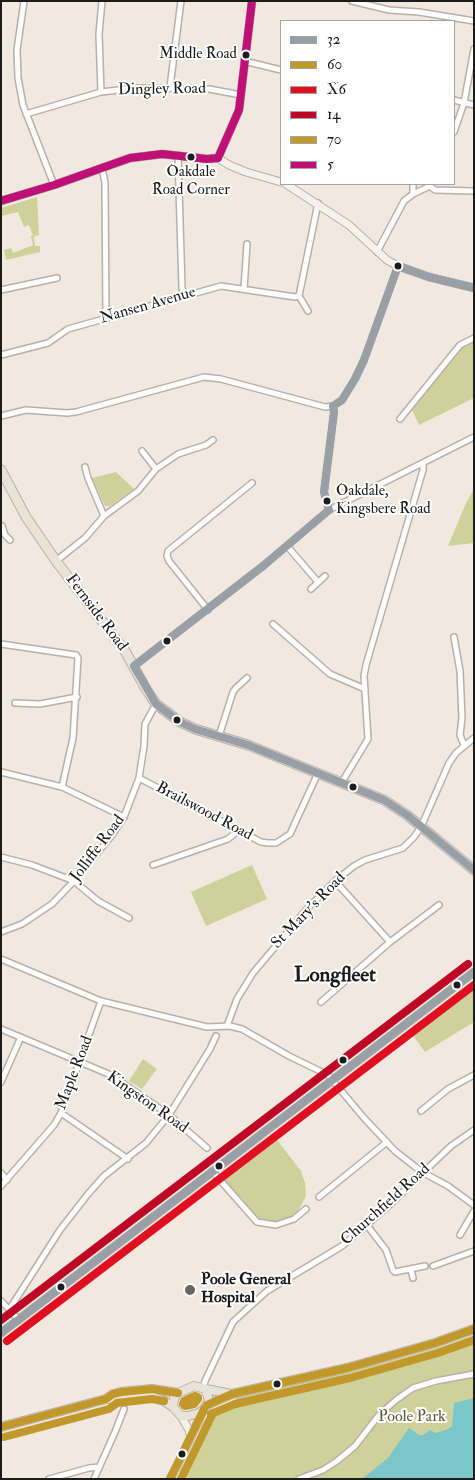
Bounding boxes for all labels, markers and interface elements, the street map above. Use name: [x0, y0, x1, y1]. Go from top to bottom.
legend: [280, 20, 455, 185]
text: 32: [327, 30, 340, 49]
place label: Middle Road: [159, 46, 237, 64]
marker: Middle Road: [241, 50, 251, 60]
text: 60: [327, 55, 342, 74]
street label: Dingley Road: [118, 80, 206, 100]
text: X6: [327, 80, 346, 99]
text: 14: [327, 105, 340, 124]
text: 70: [327, 130, 342, 149]
marker: Oakdale Road Corner: [186, 152, 196, 162]
text: 5: [327, 155, 334, 174]
place label: Oakdale Road Corner: [152, 164, 230, 199]
unlabelled marker: [393, 261, 403, 271]
street label: Nansen Avenue: [98, 283, 198, 329]
place label: Oakdale, Kingsbere Road: [336, 483, 431, 518]
marker: Oakdale, Kingsbere Road: [322, 496, 332, 506]
street label: Fernside Road: [61, 571, 131, 655]
unlabelled marker: [162, 636, 172, 646]
unlabelled marker: [172, 715, 182, 725]
street label: Brailswood Road: [152, 778, 256, 846]
unlabelled marker: [348, 782, 358, 792]
street label: Jolliffe Road: [67, 812, 129, 886]
street label: St Mary's Road: [268, 869, 350, 953]
district label: Longfleet: [294, 963, 376, 989]
unlabelled marker: [452, 980, 462, 990]
street label: Maple Road: [52, 1033, 98, 1113]
unlabelled marker: [338, 1055, 348, 1065]
street label: Kingston Road: [103, 1068, 191, 1138]
street label: Churchfield Road: [338, 1160, 434, 1250]
unlabelled marker: [214, 1161, 224, 1171]
place label: Poole General Hospital: [201, 1271, 291, 1309]
unlabelled marker: [56, 1282, 66, 1292]
marker: Poole General Hospital: [183, 1283, 197, 1297]
unlabelled marker: [272, 1379, 282, 1389]
park label: Poole Park: [378, 1408, 446, 1428]
unlabelled marker: [177, 1449, 187, 1459]

